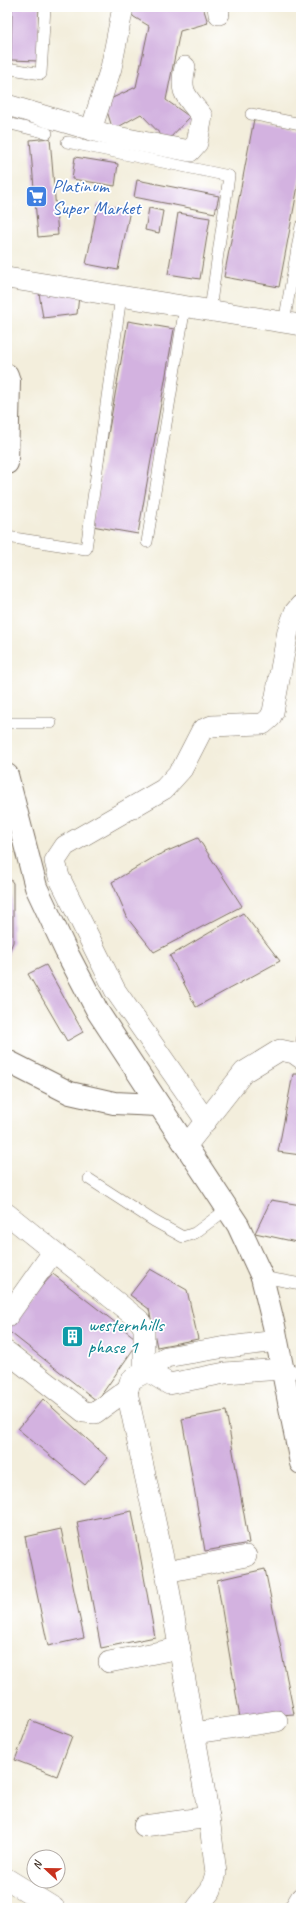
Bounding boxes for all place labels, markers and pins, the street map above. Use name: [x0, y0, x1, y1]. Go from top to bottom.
place label: Platinum Super Market: [52, 174, 142, 220]
supermarket icon: Platinum Super Market: [23, 184, 49, 210]
place label: westernhills phase 1: [88, 1313, 165, 1359]
building icon: westernhills phase 1: [60, 1323, 86, 1349]

